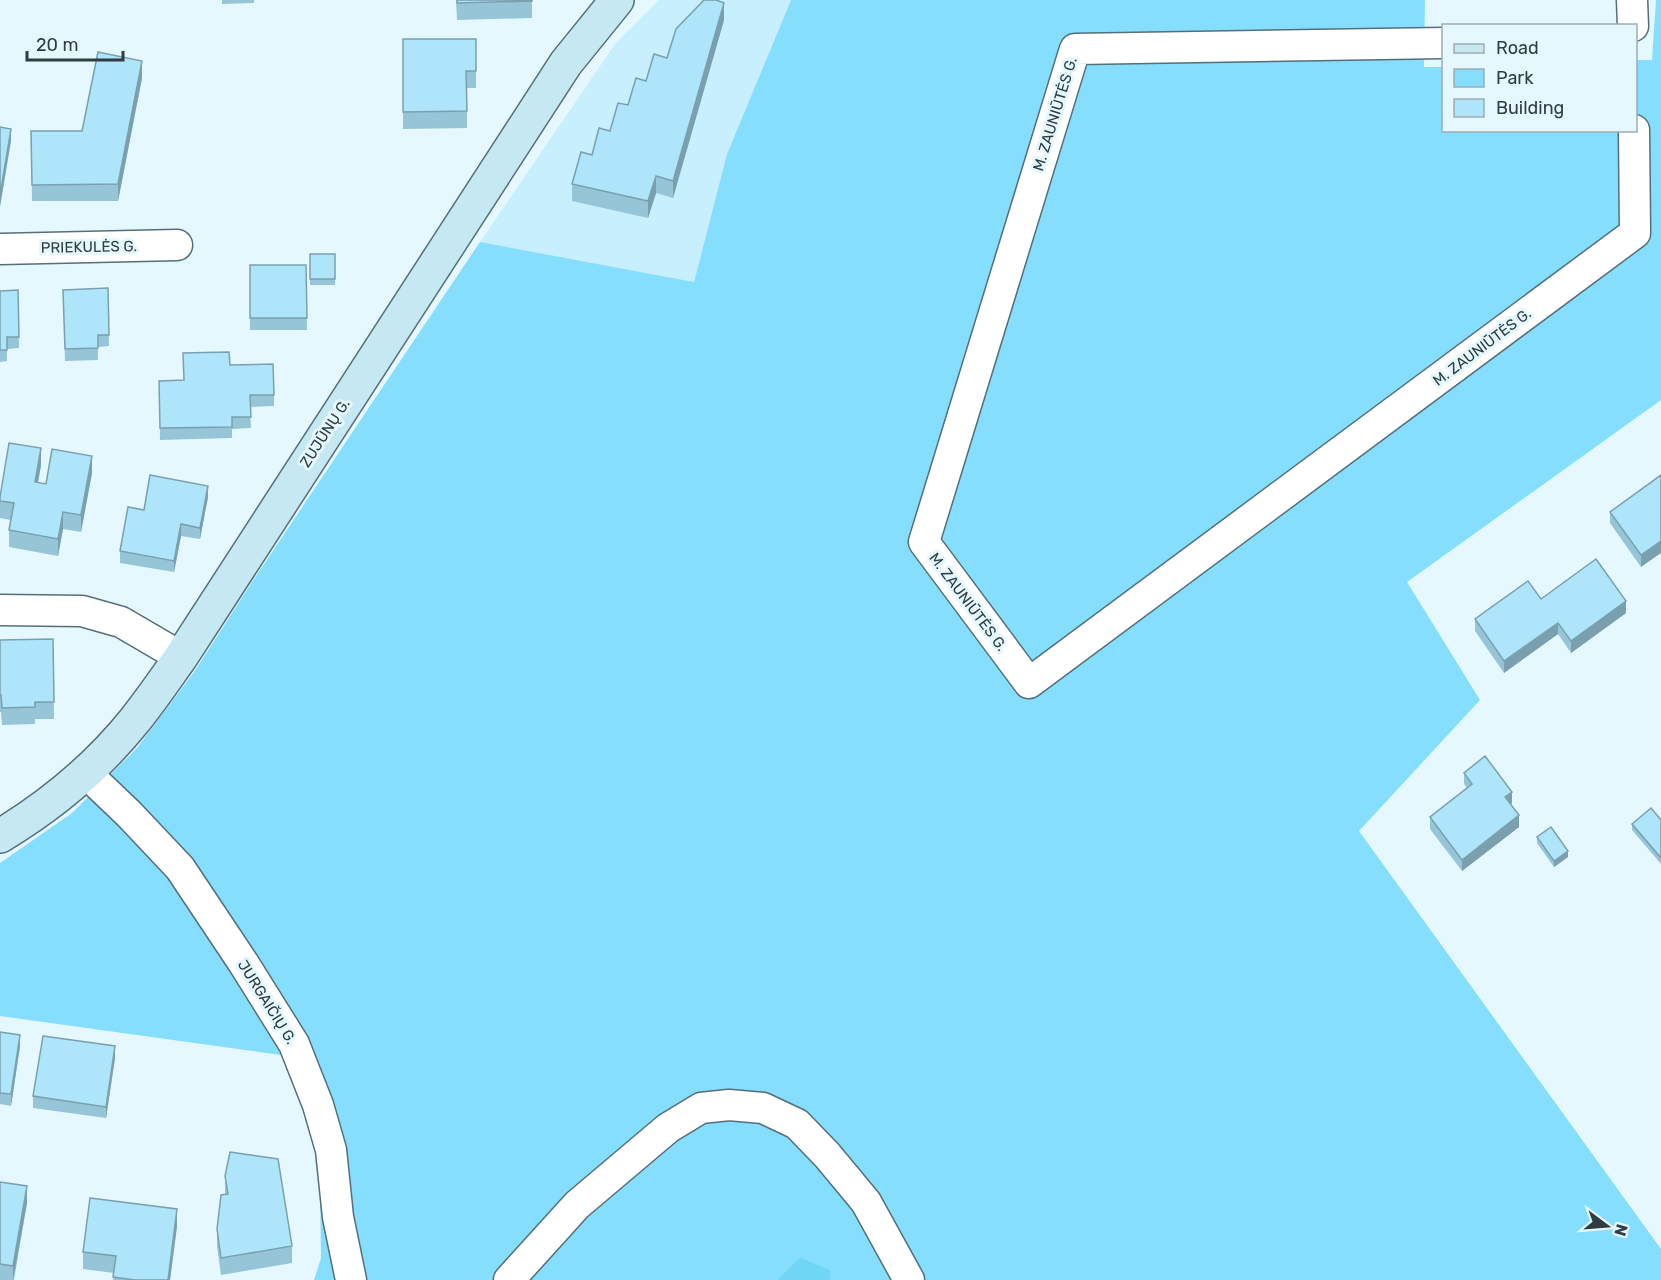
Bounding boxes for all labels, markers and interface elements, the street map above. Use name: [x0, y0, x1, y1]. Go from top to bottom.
scale bar: [27, 24, 123, 62]
legend: [1442, 24, 1637, 132]
text: 20 m: [36, 34, 78, 56]
text: Road: [1496, 37, 1539, 59]
street label: M. ZAUNIŪTĖS G.: [1029, 55, 1081, 173]
text: Park: [1496, 67, 1534, 89]
text: Building: [1496, 97, 1564, 119]
street label: PRIEKULĖS G.: [41, 237, 137, 257]
street label: M. ZAUNIŪTĖS G.: [1429, 304, 1535, 390]
street label: ZUJŪNŲ G.: [296, 395, 354, 471]
street label: M. ZAUNIŪTĖS G.: [925, 549, 1011, 655]
street label: JURGAIČIŲ G.: [234, 957, 300, 1047]
north arrow: [1577, 1196, 1637, 1256]
text: N: [1610, 1222, 1632, 1238]

